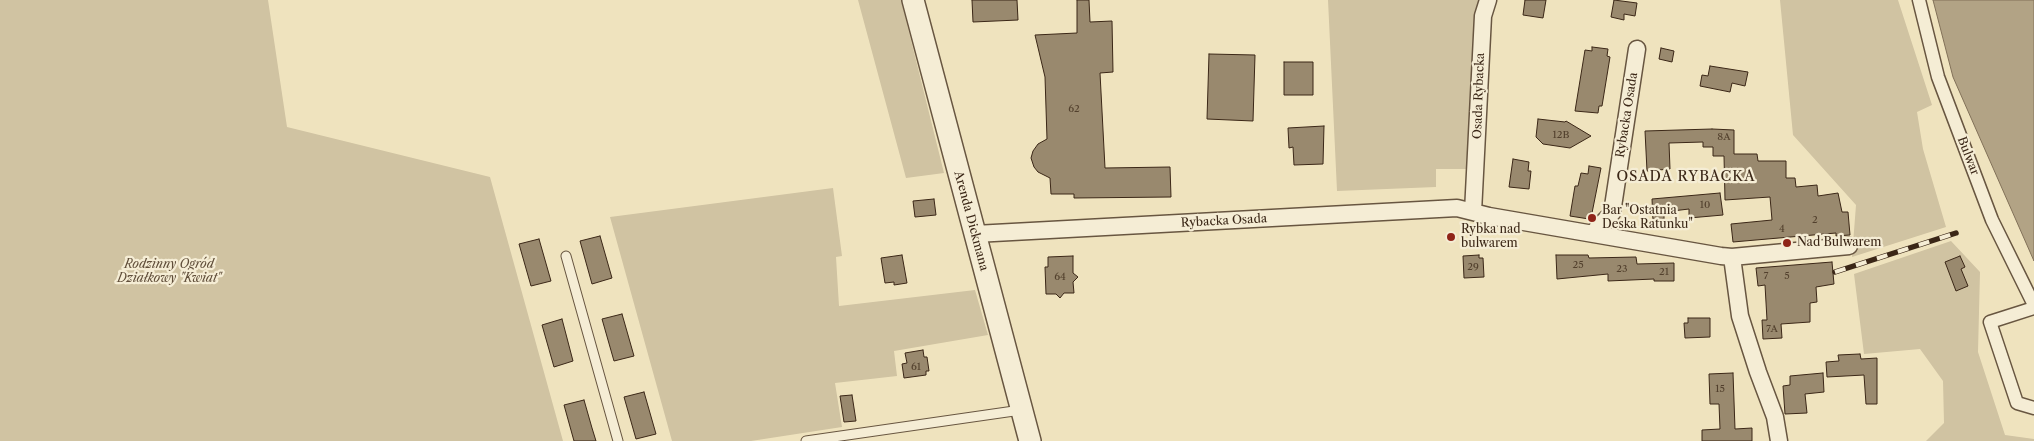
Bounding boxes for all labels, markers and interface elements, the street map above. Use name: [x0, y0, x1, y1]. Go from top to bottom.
street label: Osada Rybacka: [1470, 53, 1488, 139]
street label: Rybacka Osada: [1613, 71, 1641, 159]
house number: 62: [1068, 103, 1080, 115]
house number: 12B: [1553, 129, 1569, 141]
house number: 8A: [1717, 131, 1731, 143]
street label: Bulwar: [1954, 135, 1982, 177]
street label: Arenda Dickmana: [951, 169, 991, 273]
district label: OSADA RYBACKA: [1615, 169, 1757, 185]
house number: 10: [1700, 199, 1710, 211]
place label: Bar "Ostatnia Deska Ratunku": [1602, 204, 1693, 232]
street label: Rybacka Osada: [1181, 212, 1267, 230]
marker: Bar "Ostatnia Deska Ratunku": [1586, 212, 1598, 224]
house number: 2: [1812, 214, 1818, 226]
place label: Rybka nad bulwarem: [1461, 223, 1521, 251]
house number: 4: [1779, 223, 1785, 235]
marker: Rybka nad bulwarem: [1445, 231, 1457, 243]
place label: Nad Bulwarem: [1797, 236, 1881, 250]
marker: Nad Bulwarem: [1781, 237, 1793, 249]
park label: Rodzinny Ogród Działkowy "Kwiat": [117, 258, 221, 286]
house number: 25: [1572, 259, 1584, 271]
house number: 29: [1467, 261, 1479, 273]
house number: 23: [1616, 263, 1628, 275]
house number: 21: [1659, 266, 1669, 278]
house number: 7: [1764, 270, 1768, 282]
house number: 5: [1784, 270, 1790, 282]
house number: 64: [1054, 271, 1066, 283]
house number: 7A: [1766, 323, 1778, 335]
house number: 61: [911, 361, 921, 373]
house number: 15: [1715, 383, 1725, 395]

